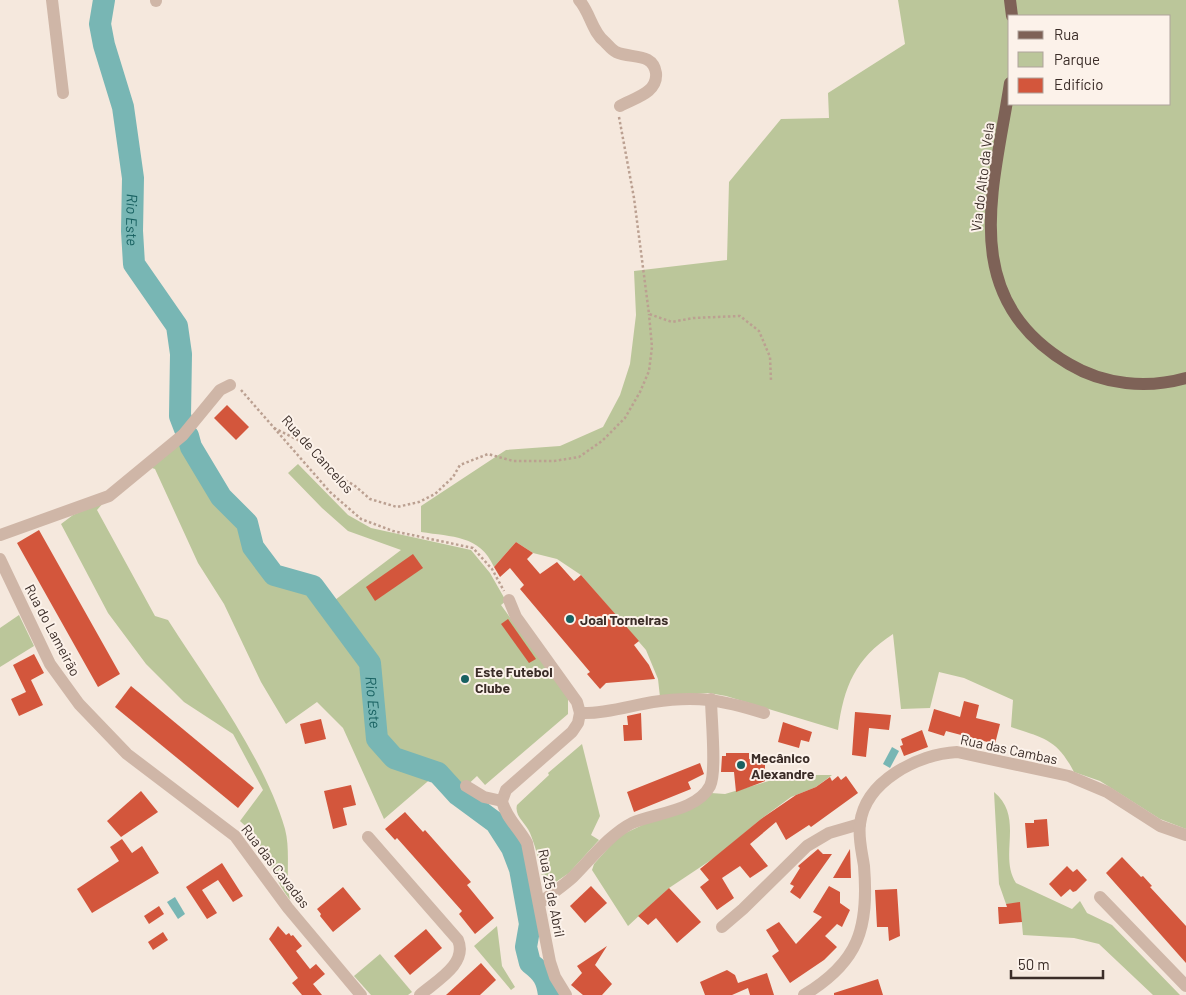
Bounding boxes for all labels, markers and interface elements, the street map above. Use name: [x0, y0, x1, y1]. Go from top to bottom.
legend: [1008, 15, 1171, 105]
text: Rua: [1054, 25, 1079, 43]
text: Parque: [1054, 50, 1100, 68]
text: Edifício: [1054, 75, 1103, 93]
street label: Via do Alto da Vela: [967, 121, 997, 233]
water label: Rio Este: [123, 193, 142, 247]
street label: Rua de Cancelos: [278, 411, 358, 497]
street label: Rua do Lameirão: [22, 581, 84, 679]
place label: Joal Torneiras: [580, 611, 668, 628]
marker: Joal Torneiras: [564, 613, 576, 625]
place label: Este Futebol Clube: [475, 663, 553, 696]
marker: Este Futebol Clube: [459, 673, 471, 685]
water label: Rio Este: [362, 675, 385, 729]
street label: Rua das Cambas: [959, 730, 1059, 768]
place label: Mecânico Alexandre: [751, 749, 815, 782]
marker: Mecânico Alexandre: [735, 759, 747, 771]
street label: Rua das Cavadas: [238, 821, 314, 911]
street label: Rua 25 de Abril: [535, 847, 569, 939]
scale bar: [1011, 948, 1104, 980]
text: 50 m: [1018, 955, 1050, 973]

